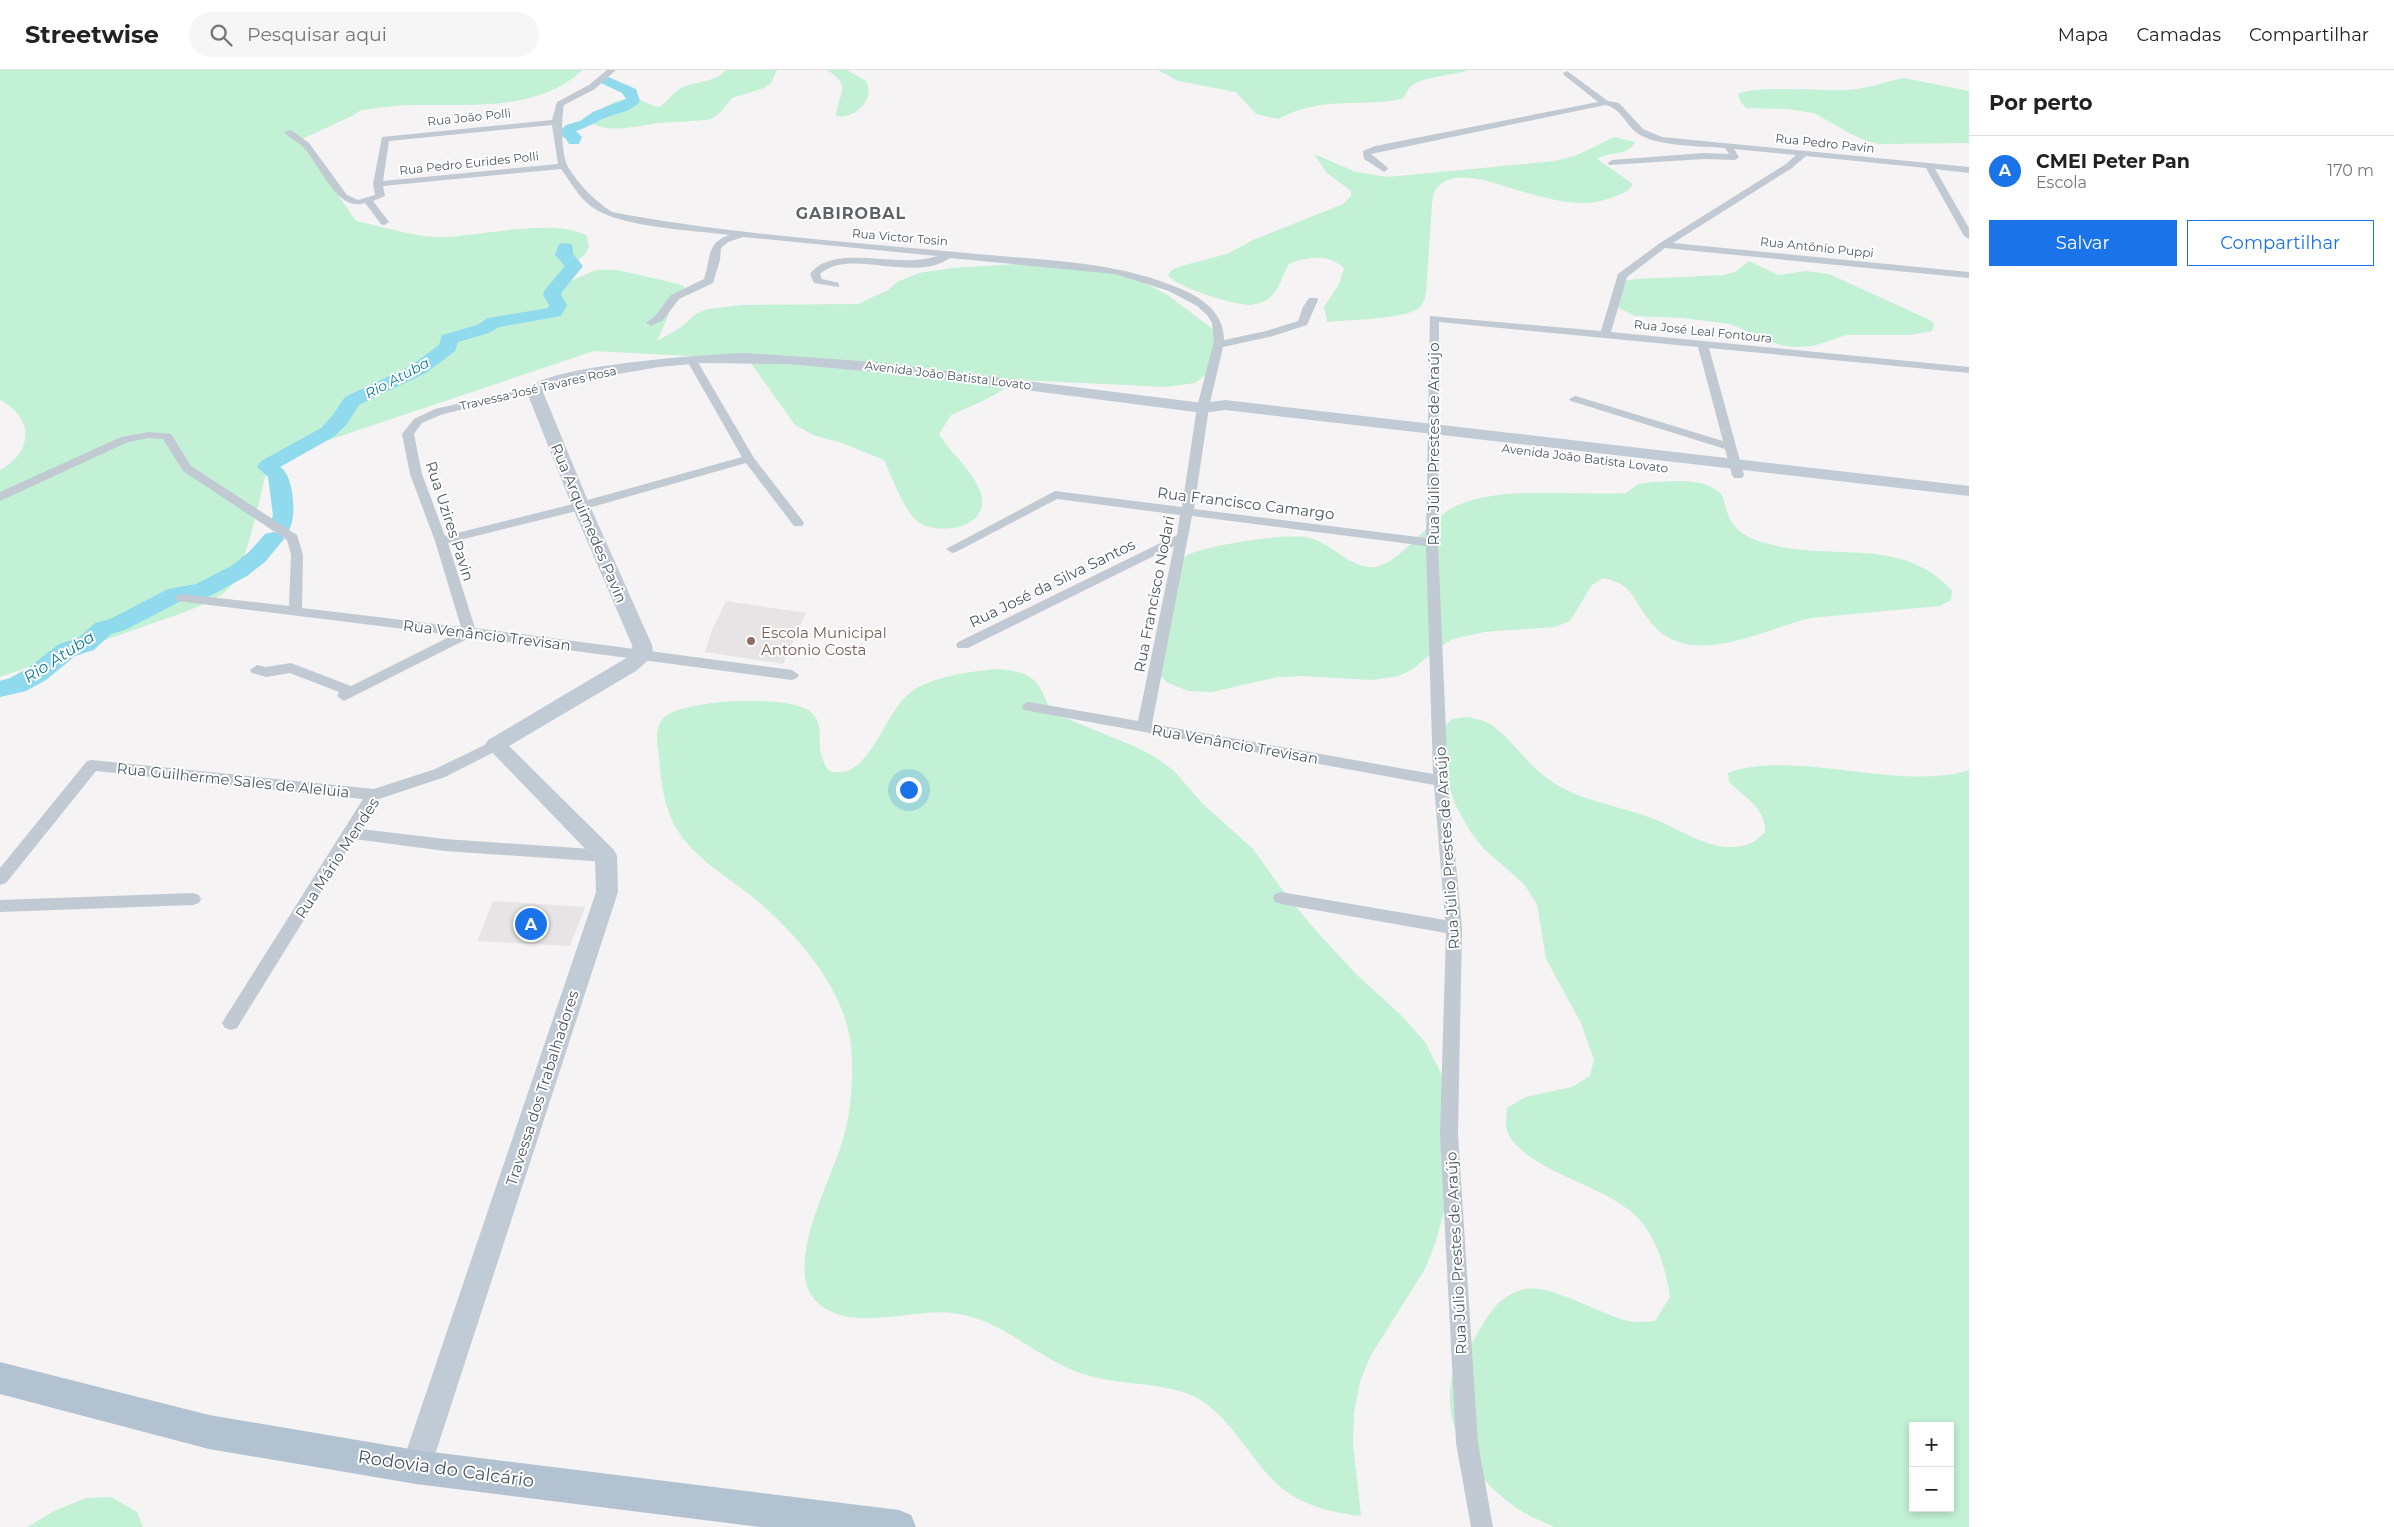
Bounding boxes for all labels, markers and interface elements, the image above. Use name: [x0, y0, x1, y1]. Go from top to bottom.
search box: [189, 12, 539, 57]
text: Streetwise: [25, 20, 159, 49]
icon: search: [207, 21, 235, 49]
text: Pesquisar aqui: [247, 23, 387, 46]
text: Mapa: [2058, 24, 2108, 46]
text: Camadas: [2136, 24, 2221, 46]
text: Compartilhar: [2249, 24, 2369, 46]
text: Por perto: [1989, 90, 2093, 115]
street label: Rua João Polli: [427, 105, 511, 129]
street label: Rua Pedro Pavin: [1775, 130, 1875, 156]
street label: Rua Pedro Eurides Polli: [399, 148, 539, 178]
text: CMEI Peter Pan: [2036, 150, 2190, 173]
text: A: [1999, 161, 2011, 180]
text: 170 m: [2327, 161, 2374, 180]
text: Escola: [2036, 173, 2087, 192]
district label: GABIROBAL: [796, 204, 906, 223]
button: Salvar: [1989, 220, 2177, 266]
button: Compartilhar: [2187, 220, 2374, 266]
street label: Rua Victor Tosin: [851, 225, 949, 249]
street label: Rua Antônio Puppi: [1760, 234, 1874, 260]
street label: Rua José Leal Fontoura: [1633, 316, 1773, 346]
street label: Rua Júlio Prestes de Araújo: [1424, 342, 1443, 546]
water label: Rio Atuba: [362, 354, 432, 402]
street label: Avenida João Batista Lovato: [864, 357, 1032, 393]
street label: Travessa José Tavares Rosa: [458, 363, 618, 413]
street label: Rua Arquimedes Pavin: [547, 440, 631, 606]
street label: Avenida João Batista Lovato: [1501, 440, 1669, 476]
street label: Rua Uzires Pavin: [422, 459, 478, 583]
street label: Rua Francisco Camargo: [1156, 483, 1336, 523]
street label: Rua Francisco Nodari: [1129, 514, 1179, 674]
street label: Rua José da Silva Santos: [966, 534, 1138, 632]
street label: Rua Venâncio Trevisan: [402, 615, 572, 655]
place label: Escola Municipal Antonio Costa: [761, 623, 887, 659]
water label: Rio Atuba: [20, 627, 98, 687]
marker: Escola Municipal Antonio Costa: [745, 635, 757, 647]
street label: Rua Venâncio Trevisan: [1150, 720, 1320, 768]
street label: Rua Júlio Prestes de Araújo: [1430, 746, 1464, 950]
street label: Rua Guilherme Sales de Aleluia: [116, 758, 350, 802]
your location: [896, 777, 922, 803]
street label: Rua Mário Mendes: [291, 794, 383, 922]
pin: A: [515, 905, 547, 943]
street label: Travessa dos Trabalhadores: [501, 988, 583, 1188]
street label: Rua Júlio Prestes de Araújo: [1441, 1151, 1471, 1355]
map controls: [1909, 1422, 1954, 1512]
button: +: [1909, 1422, 1954, 1467]
street label: Rodovia do Calcário: [356, 1446, 536, 1492]
button: −: [1909, 1467, 1954, 1512]

